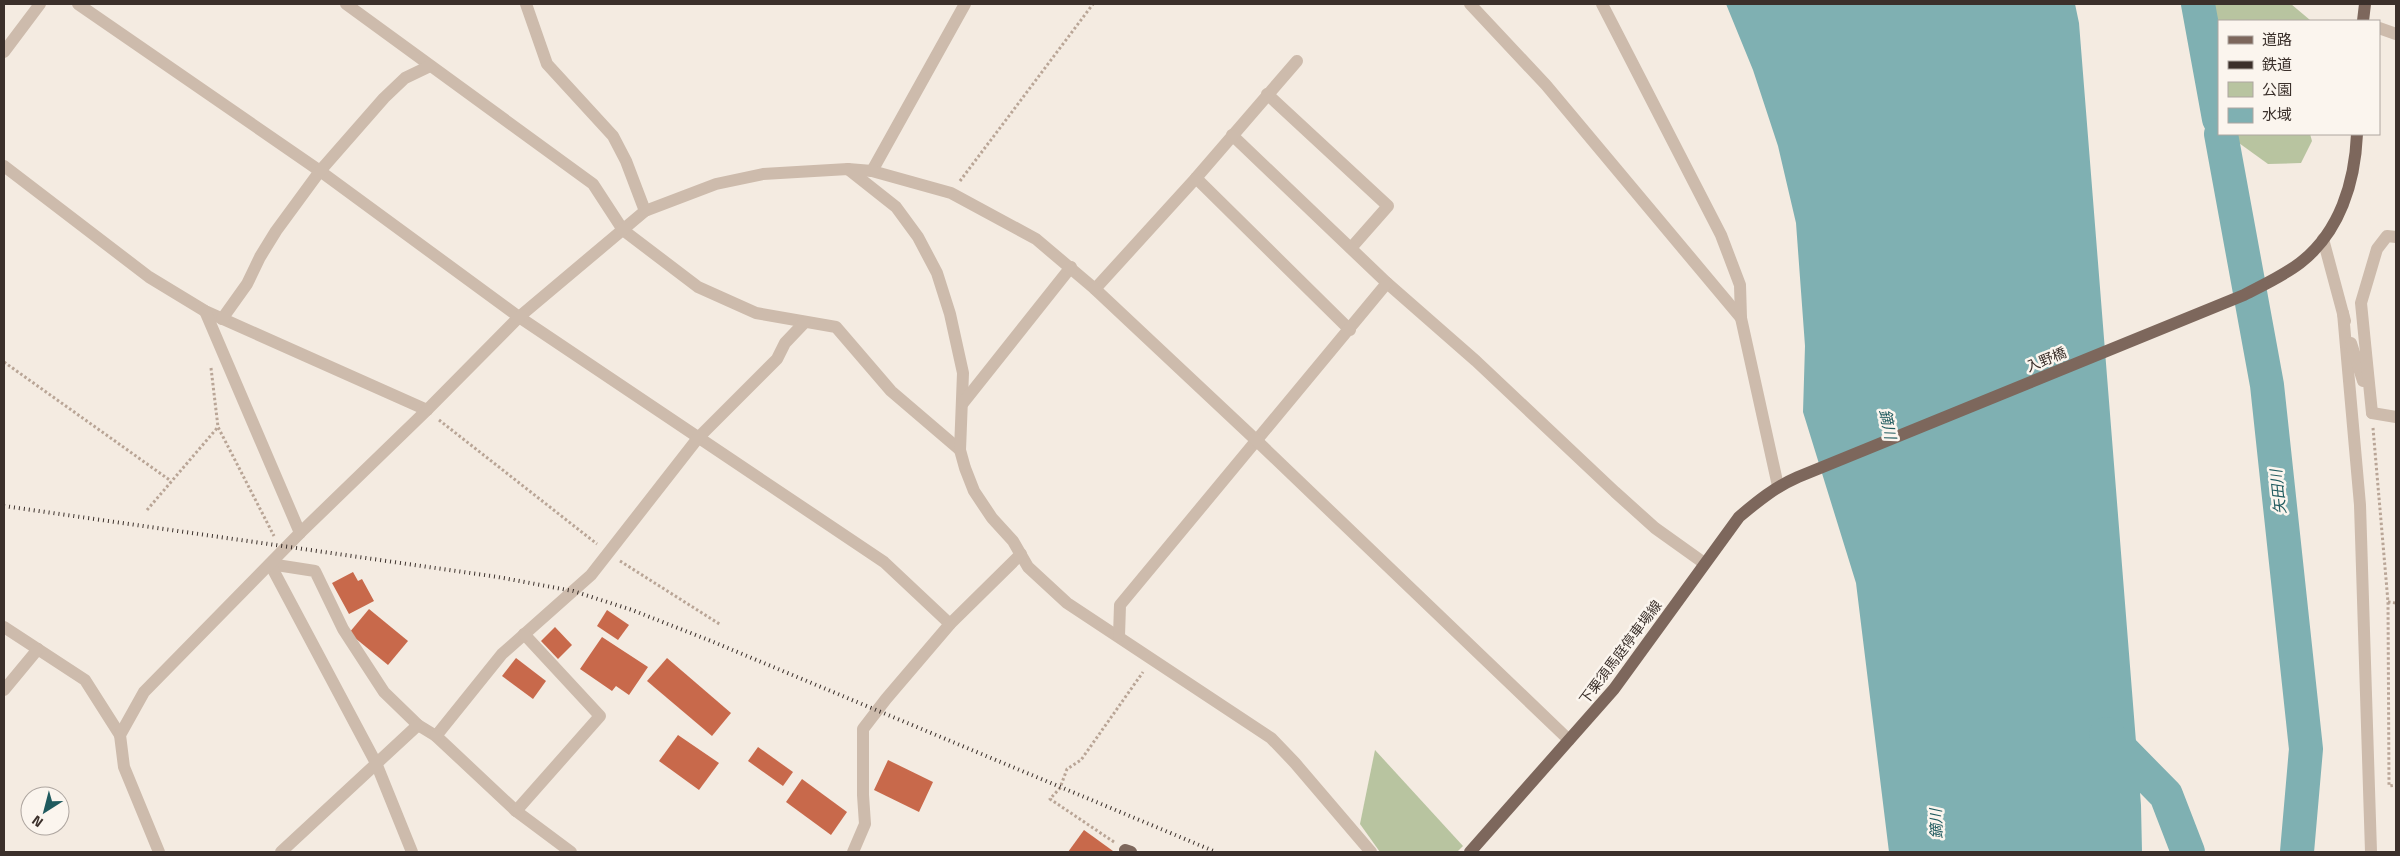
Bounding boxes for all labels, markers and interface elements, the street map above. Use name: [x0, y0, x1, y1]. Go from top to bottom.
legend: [2218, 20, 2380, 135]
text: 道路: [2262, 28, 2292, 51]
text: 鉄道: [2262, 53, 2292, 76]
text: 公園: [2262, 78, 2292, 101]
text: 水域: [2262, 103, 2292, 126]
street label: 入野橋: [2023, 341, 2069, 377]
water label: 鏑川: [1874, 407, 1903, 443]
water label: 矢田川: [2264, 466, 2292, 516]
street label: 下栗須馬庭停車場線: [1574, 595, 1666, 709]
north arrow: [20, 786, 70, 836]
water label: 鏑川: [1924, 807, 1948, 839]
text: N: [27, 811, 47, 833]

